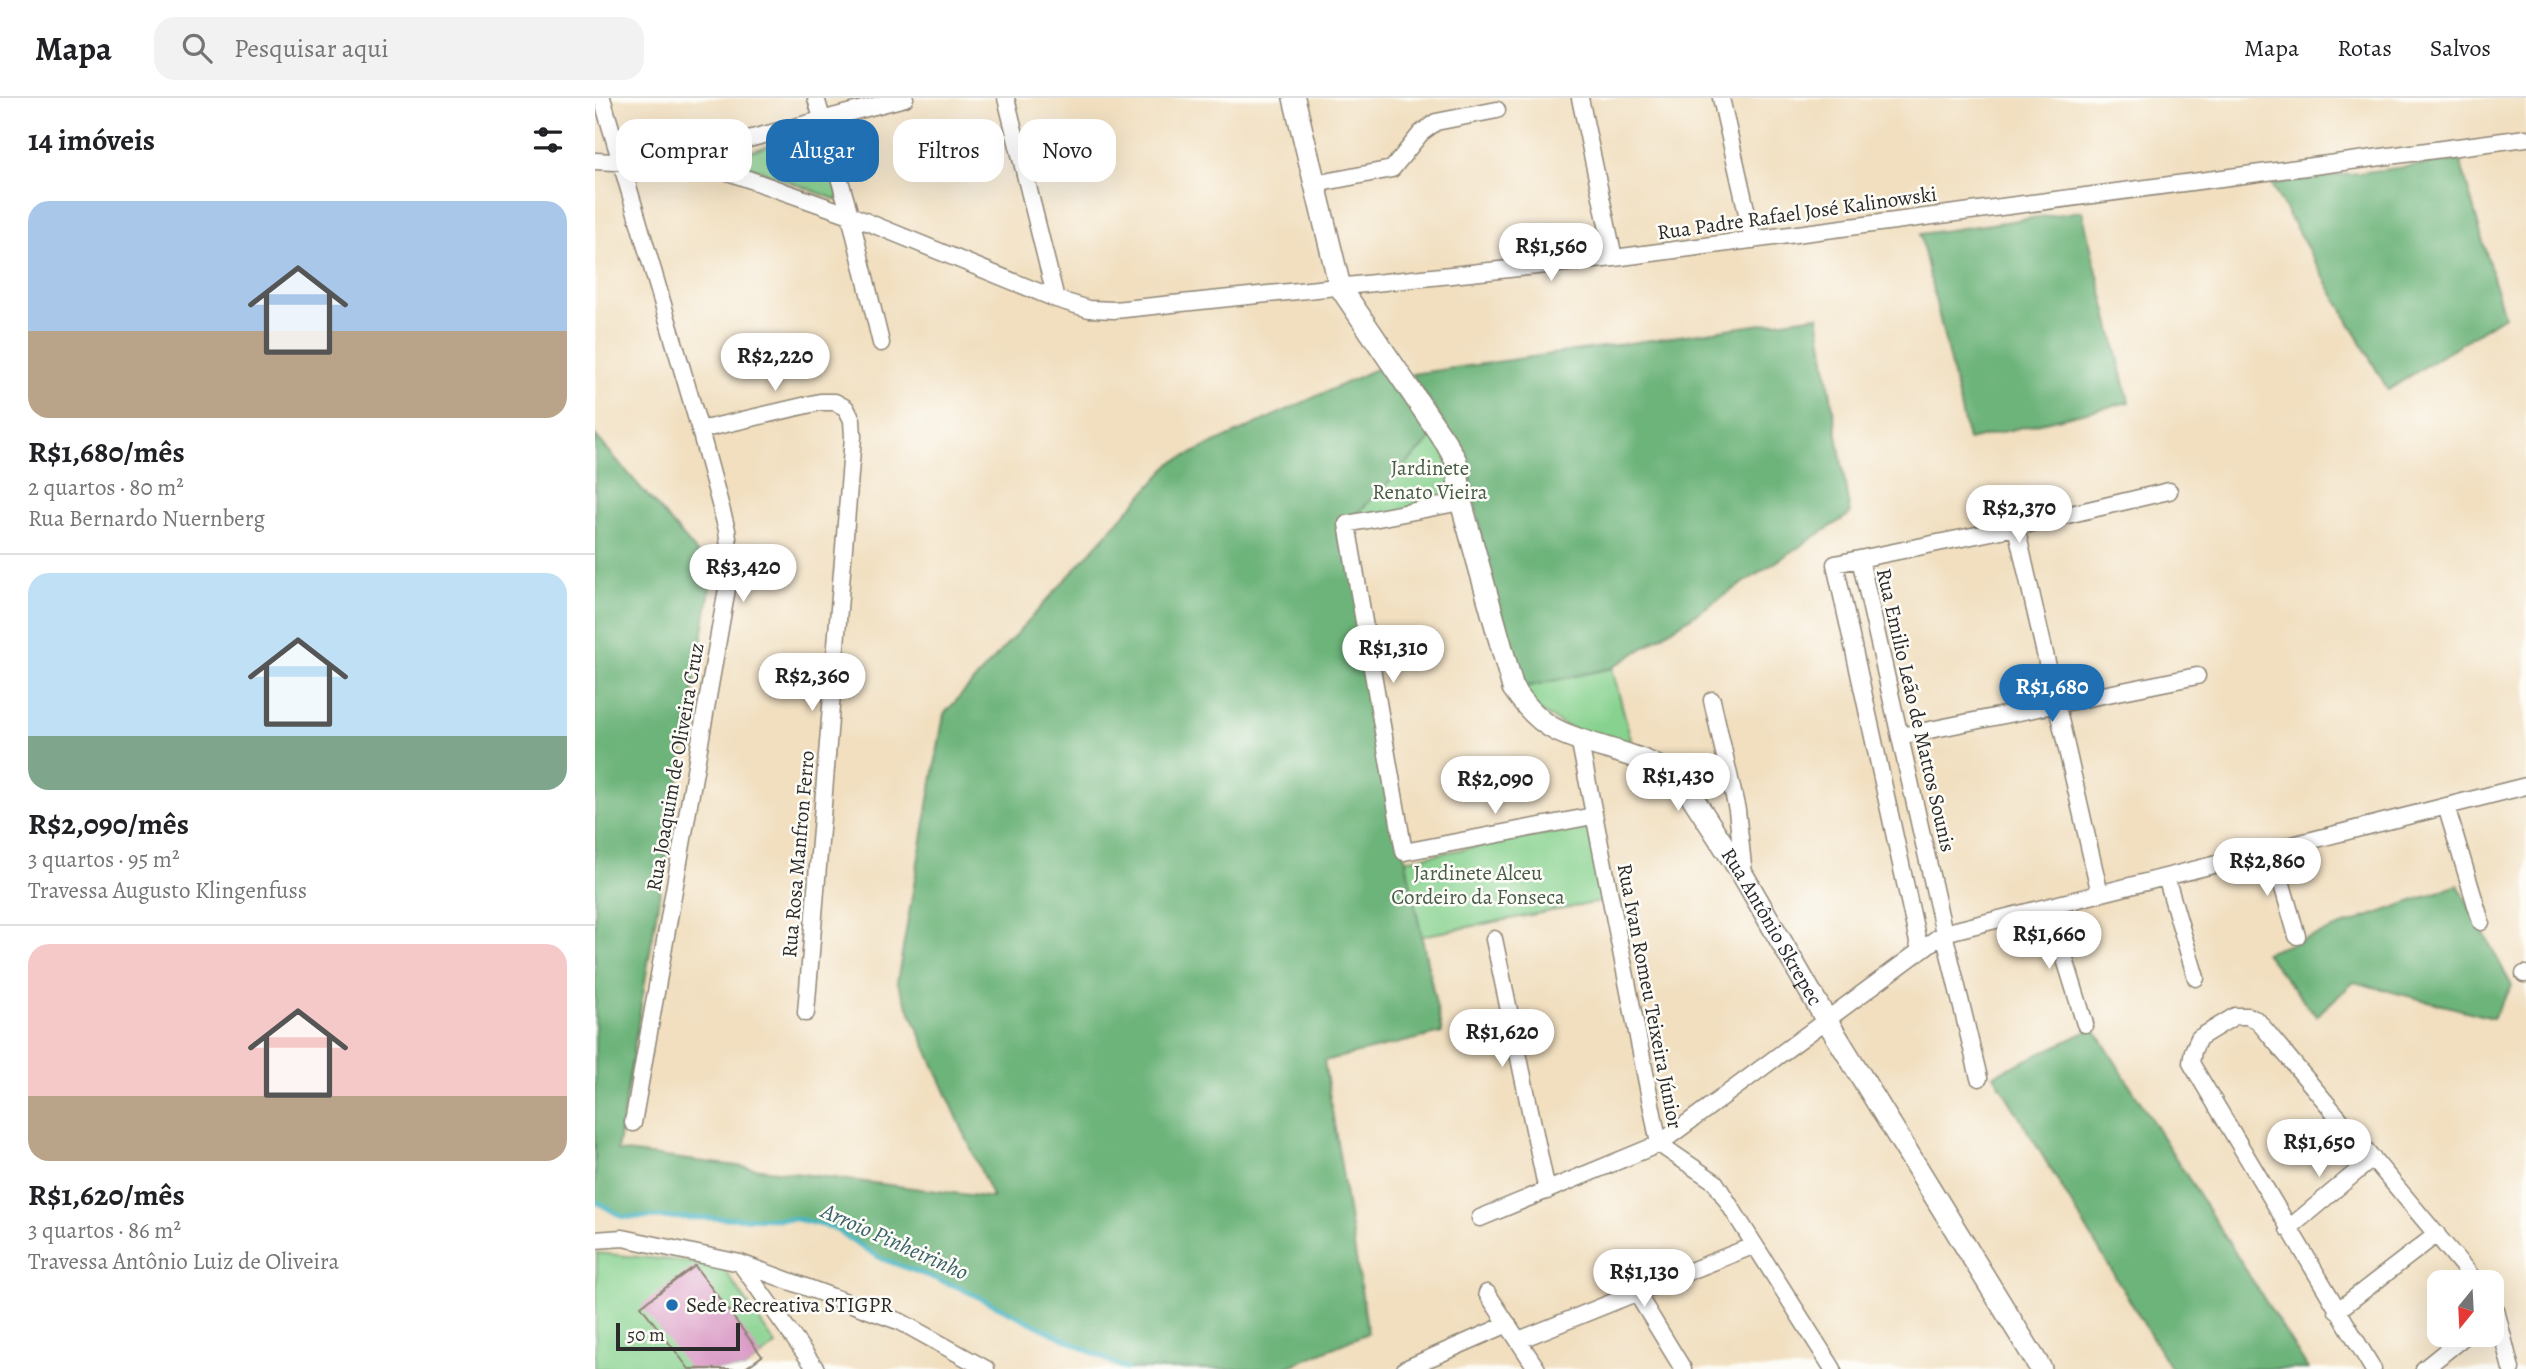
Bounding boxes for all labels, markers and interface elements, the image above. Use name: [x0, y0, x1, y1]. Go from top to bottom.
search box: [154, 17, 644, 80]
text: Mapa: [35, 26, 112, 71]
icon: search: [178, 29, 216, 67]
text: Pesquisar aqui: [234, 31, 389, 66]
text: Mapa: [2244, 32, 2299, 64]
text: Rotas: [2337, 32, 2392, 64]
text: Salvos: [2430, 32, 2491, 64]
chip: Comprar: [616, 119, 752, 182]
chip: Alugar: [766, 119, 879, 182]
chip: Filtros: [893, 119, 1004, 182]
chip: Novo: [1018, 119, 1116, 182]
text: 14 imóveis: [28, 120, 155, 160]
icon: filters: [529, 121, 567, 159]
street label: Rua Padre Rafael José Kalinowski: [1655, 179, 1939, 246]
pin: R$1,560: [1486, 223, 1616, 283]
text: R$1,560: [1515, 230, 1587, 261]
icon: home: [235, 247, 361, 373]
pin: R$2,220: [710, 334, 840, 393]
text: R$2,220: [737, 340, 813, 371]
text: R$1,680/mês: [28, 432, 185, 472]
park label: Jardinete Renato Vieira: [1372, 454, 1488, 506]
text: 2 quartos · 80 m²: [28, 472, 184, 503]
pin: R$2,370: [1954, 486, 2084, 545]
text: R$2,370: [1982, 492, 2056, 523]
text: Rua Bernardo Nuernberg: [28, 503, 265, 534]
pin: R$3,420: [678, 545, 808, 604]
text: R$3,420: [705, 551, 781, 582]
street label: Rua Emilio Leão de Mattos Sounis: [1870, 565, 1962, 855]
icon: home: [235, 619, 361, 745]
pin: R$1,310: [1328, 626, 1458, 685]
text: R$1,310: [1358, 632, 1428, 663]
street label: Rua Joaquim de Oliveira Cruz: [639, 641, 711, 893]
pin: R$2,360: [747, 654, 877, 713]
text: R$2,360: [775, 660, 849, 691]
pin: R$1,680: [1987, 664, 2117, 724]
text: R$1,680: [2015, 671, 2089, 702]
street label: Rua Rosa Manfron Ferro: [775, 749, 821, 959]
pin: R$1,430: [1613, 754, 1743, 813]
pin: R$2,090: [1430, 756, 1560, 816]
text: R$1,430: [1642, 760, 1714, 791]
text: R$2,090: [1457, 763, 1533, 794]
text: R$2,090/mês: [28, 804, 189, 844]
pin: R$2,860: [2202, 838, 2332, 898]
street label: Rua Antônio Skrepec: [1715, 842, 1829, 1011]
text: 3 quartos · 95 m²: [28, 844, 180, 875]
text: R$2,860: [2229, 845, 2305, 876]
park label: Jardinete Alceu Cordeiro da Fonseca: [1391, 859, 1565, 911]
street label: Rua Ivan Romeu Teixeira Júnior: [1611, 861, 1689, 1131]
text: Travessa Augusto Klingenfuss: [28, 875, 307, 906]
pin: R$1,660: [1984, 912, 2114, 971]
text: R$1,660: [2013, 918, 2085, 949]
icon: home: [235, 990, 361, 1116]
pin: R$1,620: [1437, 1010, 1567, 1069]
text: R$1,620: [1465, 1016, 1539, 1047]
pin: R$1,650: [2254, 1119, 2384, 1179]
text: R$1,650: [2283, 1126, 2355, 1157]
text: R$1,620/mês: [28, 1175, 185, 1215]
water label: Arroio Pinheirinho: [816, 1195, 973, 1288]
text: 3 quartos · 86 m²: [28, 1215, 181, 1246]
text: Travessa Antônio Luiz de Oliveira: [28, 1246, 339, 1277]
pin: R$1,130: [1579, 1250, 1709, 1309]
text: R$1,130: [1609, 1256, 1679, 1287]
north arrow: [2427, 1270, 2504, 1348]
map controls: [2427, 1270, 2504, 1347]
place label: Sede Recreativa STIGPR: [686, 1291, 893, 1319]
marker: Sede Recreativa STIGPR: [664, 1297, 680, 1313]
scale bar: [616, 1320, 740, 1352]
text: 50 m: [627, 1322, 665, 1348]

